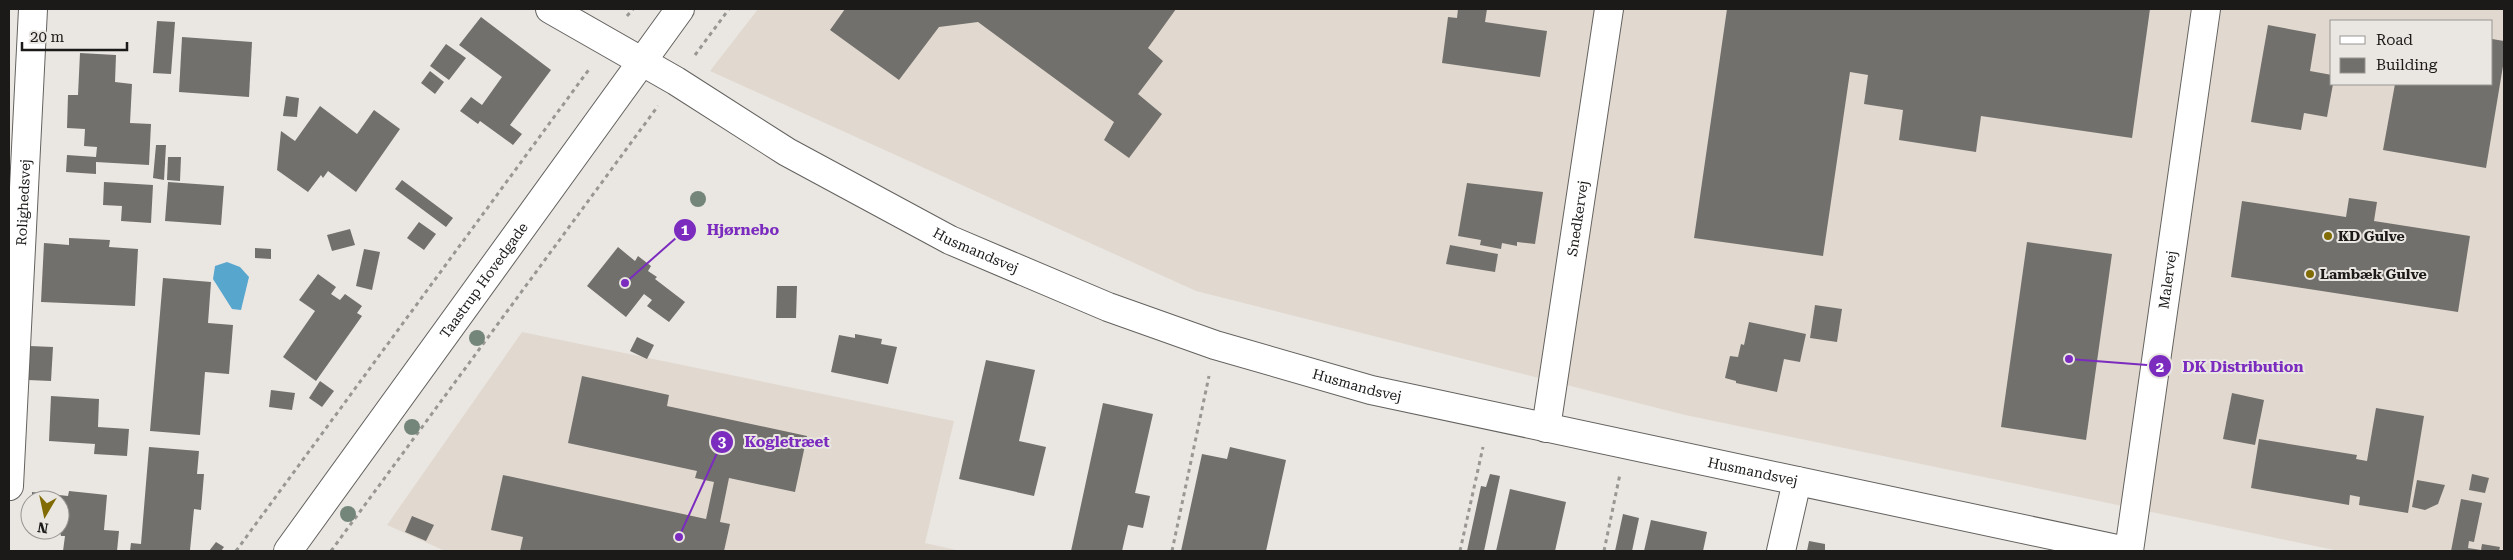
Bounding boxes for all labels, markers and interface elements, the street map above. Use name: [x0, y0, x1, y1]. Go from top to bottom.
scale bar: [22, 20, 128, 52]
legend: [2330, 20, 2493, 85]
text: 20 m: [30, 28, 65, 46]
text: Road: [2376, 31, 2413, 49]
text: Building: [2376, 56, 2438, 74]
street label: Rolighedsvej: [13, 159, 33, 246]
street label: Snedkervej: [1564, 179, 1591, 257]
callout: Hjørnebo: [672, 215, 790, 245]
street label: Taastrup Hovedgade: [437, 219, 531, 341]
text: 1: [681, 221, 690, 239]
text: Hjørnebo: [707, 221, 779, 239]
street label: Husmandsvej: [930, 224, 1021, 276]
place label: KD Gulve: [2338, 228, 2405, 244]
marker: KD Gulve: [2322, 230, 2334, 242]
street label: Malervej: [2156, 250, 2180, 310]
place label: Lambæk Gulve: [2320, 266, 2427, 282]
marker: Lambæk Gulve: [2304, 268, 2316, 280]
callout: DK Distribution: [2148, 351, 2314, 381]
text: 2: [2156, 358, 2164, 376]
text: DK Distribution: [2182, 358, 2304, 376]
street label: Husmandsvej: [1311, 366, 1403, 404]
callout: Kogletræet: [709, 427, 839, 457]
text: 3: [718, 433, 727, 451]
text: Kogletræet: [744, 433, 830, 451]
street label: Husmandsvej: [1706, 454, 1799, 489]
north arrow: [20, 490, 70, 540]
text: N: [36, 519, 50, 537]

